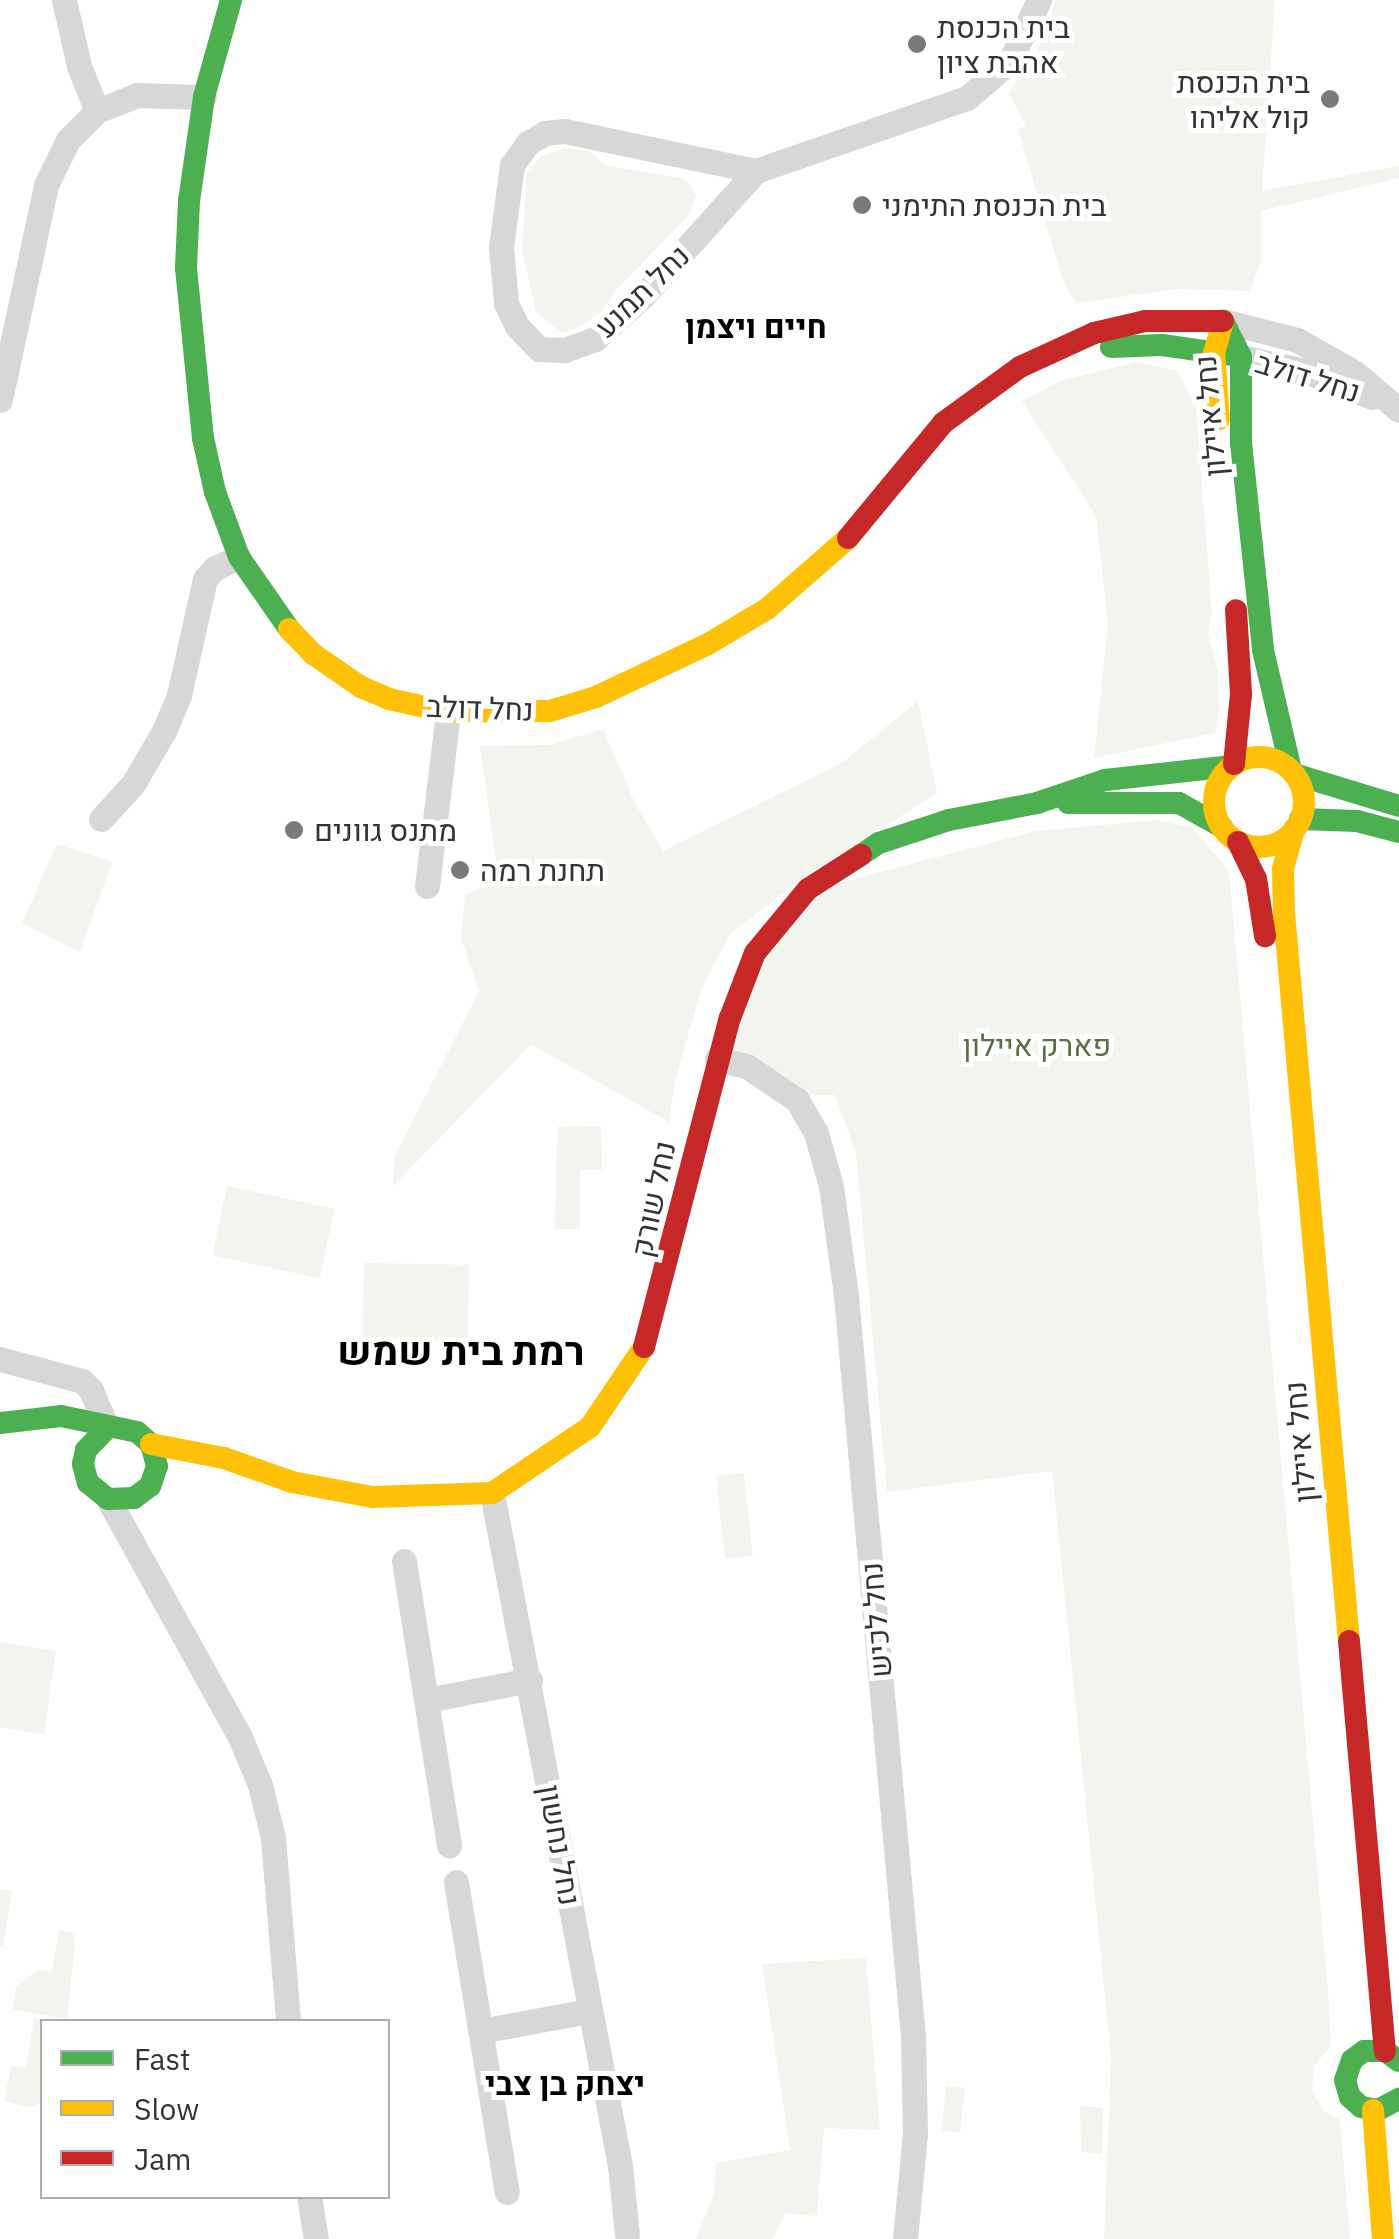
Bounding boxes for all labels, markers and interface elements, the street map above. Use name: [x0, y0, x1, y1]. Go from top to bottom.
place label: בית הכנסת אהבת ציון: [937, 9, 1070, 80]
marker: בית הכנסת אהבת ציון: [906, 33, 928, 55]
place label: בית הכנסת קול אליהו: [1177, 64, 1310, 134]
marker: בית הכנסת קול אליהו: [1319, 88, 1341, 110]
place label: בית הכנסת התימני: [882, 187, 1107, 223]
marker: בית הכנסת התימני: [851, 194, 873, 216]
street label: נחל תמנע: [587, 237, 697, 345]
district label: חיים ויצמן: [685, 307, 827, 345]
street label: נחל דולב: [1251, 344, 1365, 410]
street label: נחל איילון: [1187, 354, 1233, 478]
street label: נחל דולב: [426, 688, 534, 728]
place label: מתנס גוונים: [314, 812, 457, 848]
marker: מתנס גוונים: [283, 819, 305, 841]
place label: תחנת רמה: [480, 852, 605, 888]
marker: תחנת רמה: [449, 859, 471, 881]
park label: פארק איילון: [963, 1027, 1111, 1063]
street label: נחל שורק: [623, 1138, 683, 1260]
district label: רמת בית שמש: [337, 1326, 585, 1374]
street label: נחל איילון: [1277, 1380, 1323, 1504]
street label: נחל לכיש: [853, 1561, 899, 1679]
street label: נחל נחשון: [532, 1782, 588, 1908]
legend: [40, 2019, 390, 2199]
text: Fast: [134, 2039, 191, 2078]
district label: יצחק בן צבי: [485, 2064, 645, 2102]
text: Slow: [134, 2089, 199, 2128]
text: Jam: [134, 2139, 192, 2178]

